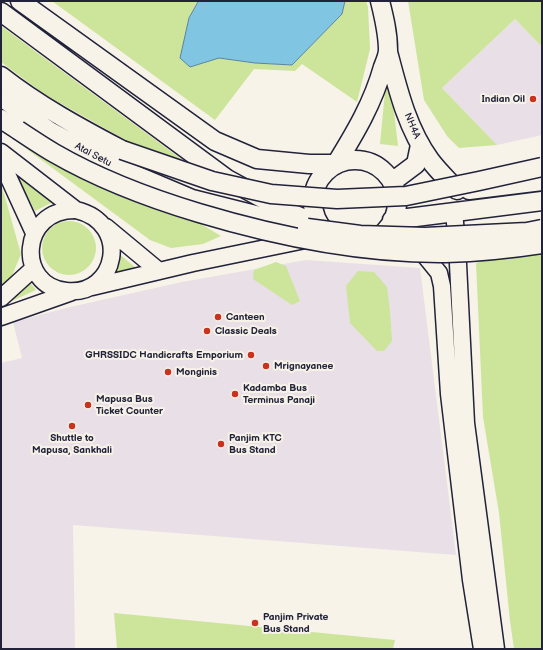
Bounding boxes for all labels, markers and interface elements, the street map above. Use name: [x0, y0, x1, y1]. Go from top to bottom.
place label: Indian Oil: [481, 93, 525, 105]
marker: Indian Oil: [528, 94, 538, 104]
street label: NH4A: [401, 111, 423, 141]
street label: Atal Setu: [73, 140, 113, 170]
place label: Canteen: [226, 311, 265, 323]
marker: Canteen: [213, 312, 223, 322]
place label: Classic Deals: [215, 325, 277, 337]
marker: Classic Deals: [202, 326, 212, 336]
place label: GHRSSIDC Handicrafts Emporium: [85, 349, 243, 361]
marker: GHRSSIDC Handicrafts Emporium: [246, 350, 256, 360]
place label: Mrignayanee: [274, 360, 333, 372]
marker: Mrignayanee: [261, 361, 271, 371]
place label: Monginis: [176, 366, 217, 378]
marker: Monginis: [163, 367, 173, 377]
place label: Kadamba Bus Terminus Panaji: [243, 382, 315, 406]
marker: Kadamba Bus Terminus Panaji: [230, 389, 240, 399]
place label: Mapusa Bus Ticket Counter: [96, 393, 163, 416]
marker: Mapusa Bus Ticket Counter: [83, 400, 93, 410]
marker: Shuttle to Mapusa, Sankhali: [67, 421, 77, 431]
place label: Shuttle to Mapusa, Sankhali: [32, 432, 112, 456]
place label: Panjim KTC Bus Stand: [229, 432, 282, 456]
marker: Panjim KTC Bus Stand: [216, 439, 226, 449]
place label: Panjim Private Bus Stand: [263, 611, 328, 634]
marker: Panjim Private Bus Stand: [250, 618, 260, 628]

